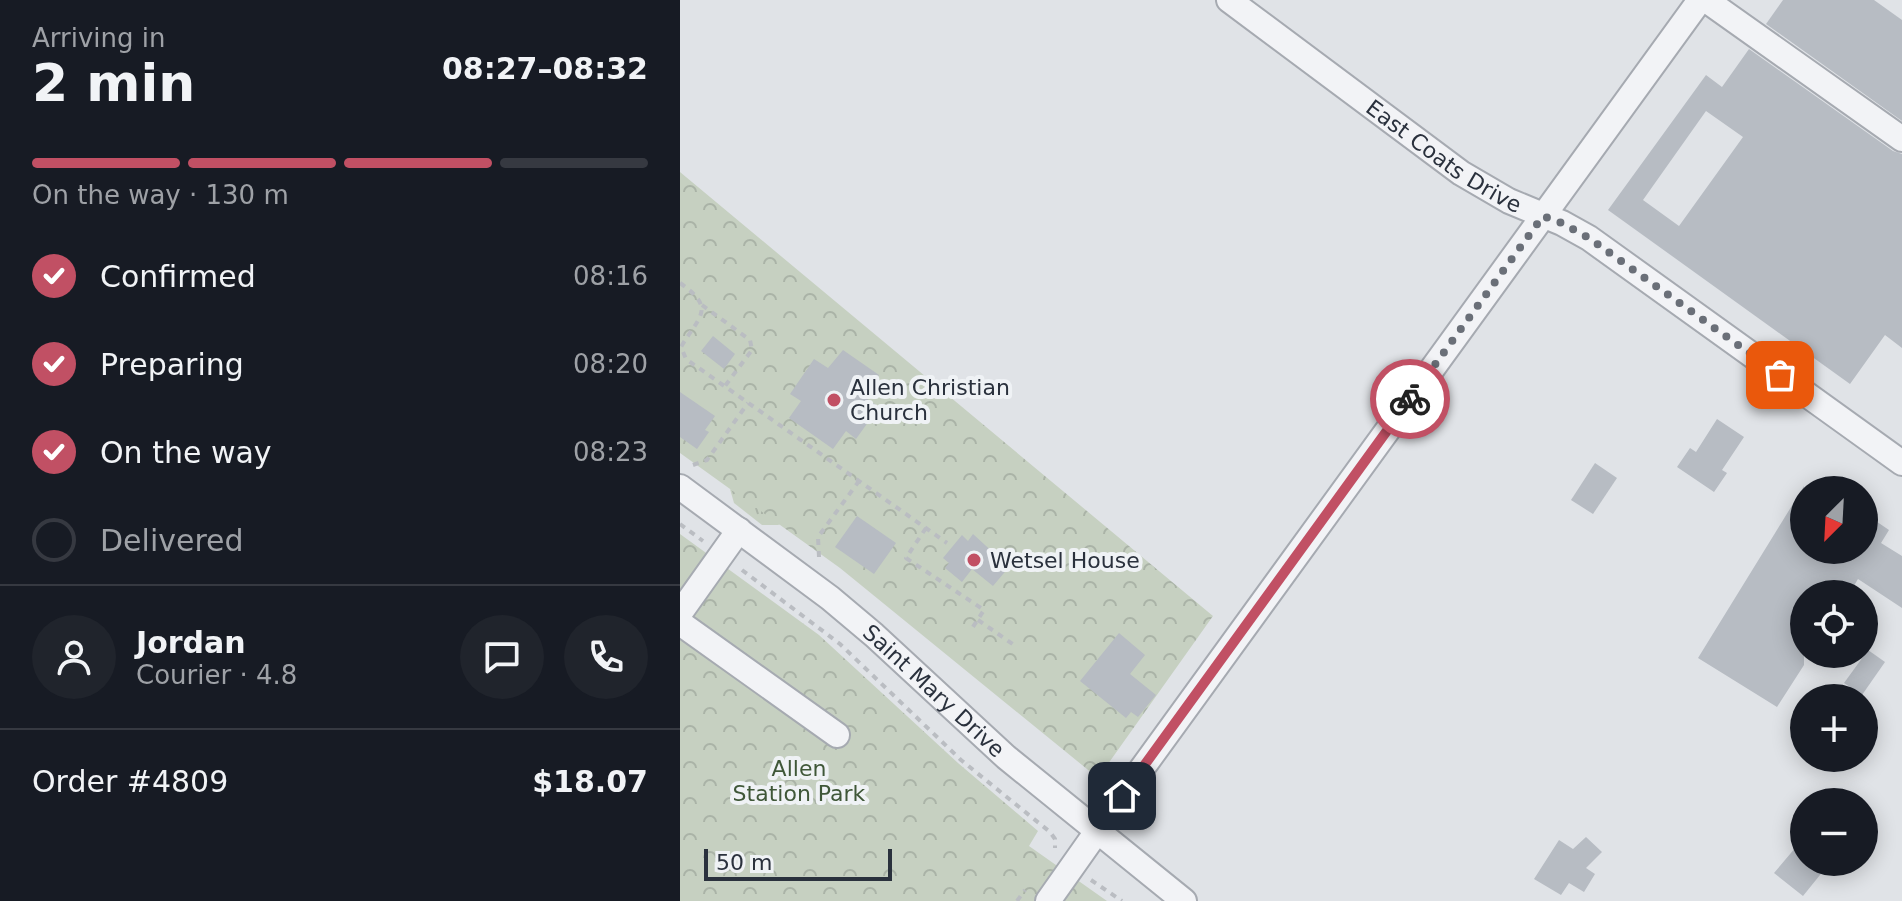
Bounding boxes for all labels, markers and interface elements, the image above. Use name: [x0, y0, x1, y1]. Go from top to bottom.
text: Arriving in: [32, 23, 166, 53]
text: 08:27–08:32: [442, 51, 648, 86]
text: 2 min: [32, 53, 195, 113]
street label: East Coats Drive: [1361, 95, 1525, 218]
text: On the way · 130 m: [32, 180, 289, 210]
icon: check: [32, 254, 76, 298]
text: Confirmed: [100, 259, 256, 294]
text: 08:16: [573, 261, 648, 291]
pin: [1746, 341, 1814, 409]
icon: check: [32, 342, 76, 386]
text: Preparing: [100, 347, 244, 382]
text: 08:20: [573, 349, 648, 379]
icon: bag: [1758, 353, 1802, 397]
courier: [1370, 359, 1450, 439]
place label: Allen Christian Church: [850, 375, 1010, 425]
icon: bike: [1388, 377, 1432, 421]
marker: Allen Christian Church: [825, 391, 843, 409]
icon: check: [32, 430, 76, 474]
text: On the way: [100, 435, 272, 470]
text: 08:23: [573, 437, 648, 467]
north arrow: [1790, 476, 1878, 564]
map controls: [1790, 476, 1878, 876]
text: Delivered: [100, 523, 244, 558]
place label: Wetsel House: [990, 548, 1140, 573]
marker: Wetsel House: [965, 551, 983, 569]
button: locate: [1790, 580, 1878, 668]
button: person: [32, 615, 116, 699]
button: chat: [460, 615, 544, 699]
button: phone: [564, 615, 648, 699]
street label: Saint Mary Drive: [858, 620, 1010, 762]
text: Jordan: [136, 625, 246, 660]
text: Courier · 4.8: [136, 660, 297, 690]
button: +: [1790, 684, 1878, 772]
park label: Allen Station Park: [733, 756, 866, 806]
pin: [1088, 762, 1156, 830]
text: Order #4809: [32, 764, 228, 799]
text: $18.07: [532, 764, 648, 799]
icon: home: [1100, 774, 1144, 818]
button: −: [1790, 788, 1878, 876]
scale bar: [704, 845, 892, 881]
text: 50 m: [716, 850, 772, 875]

